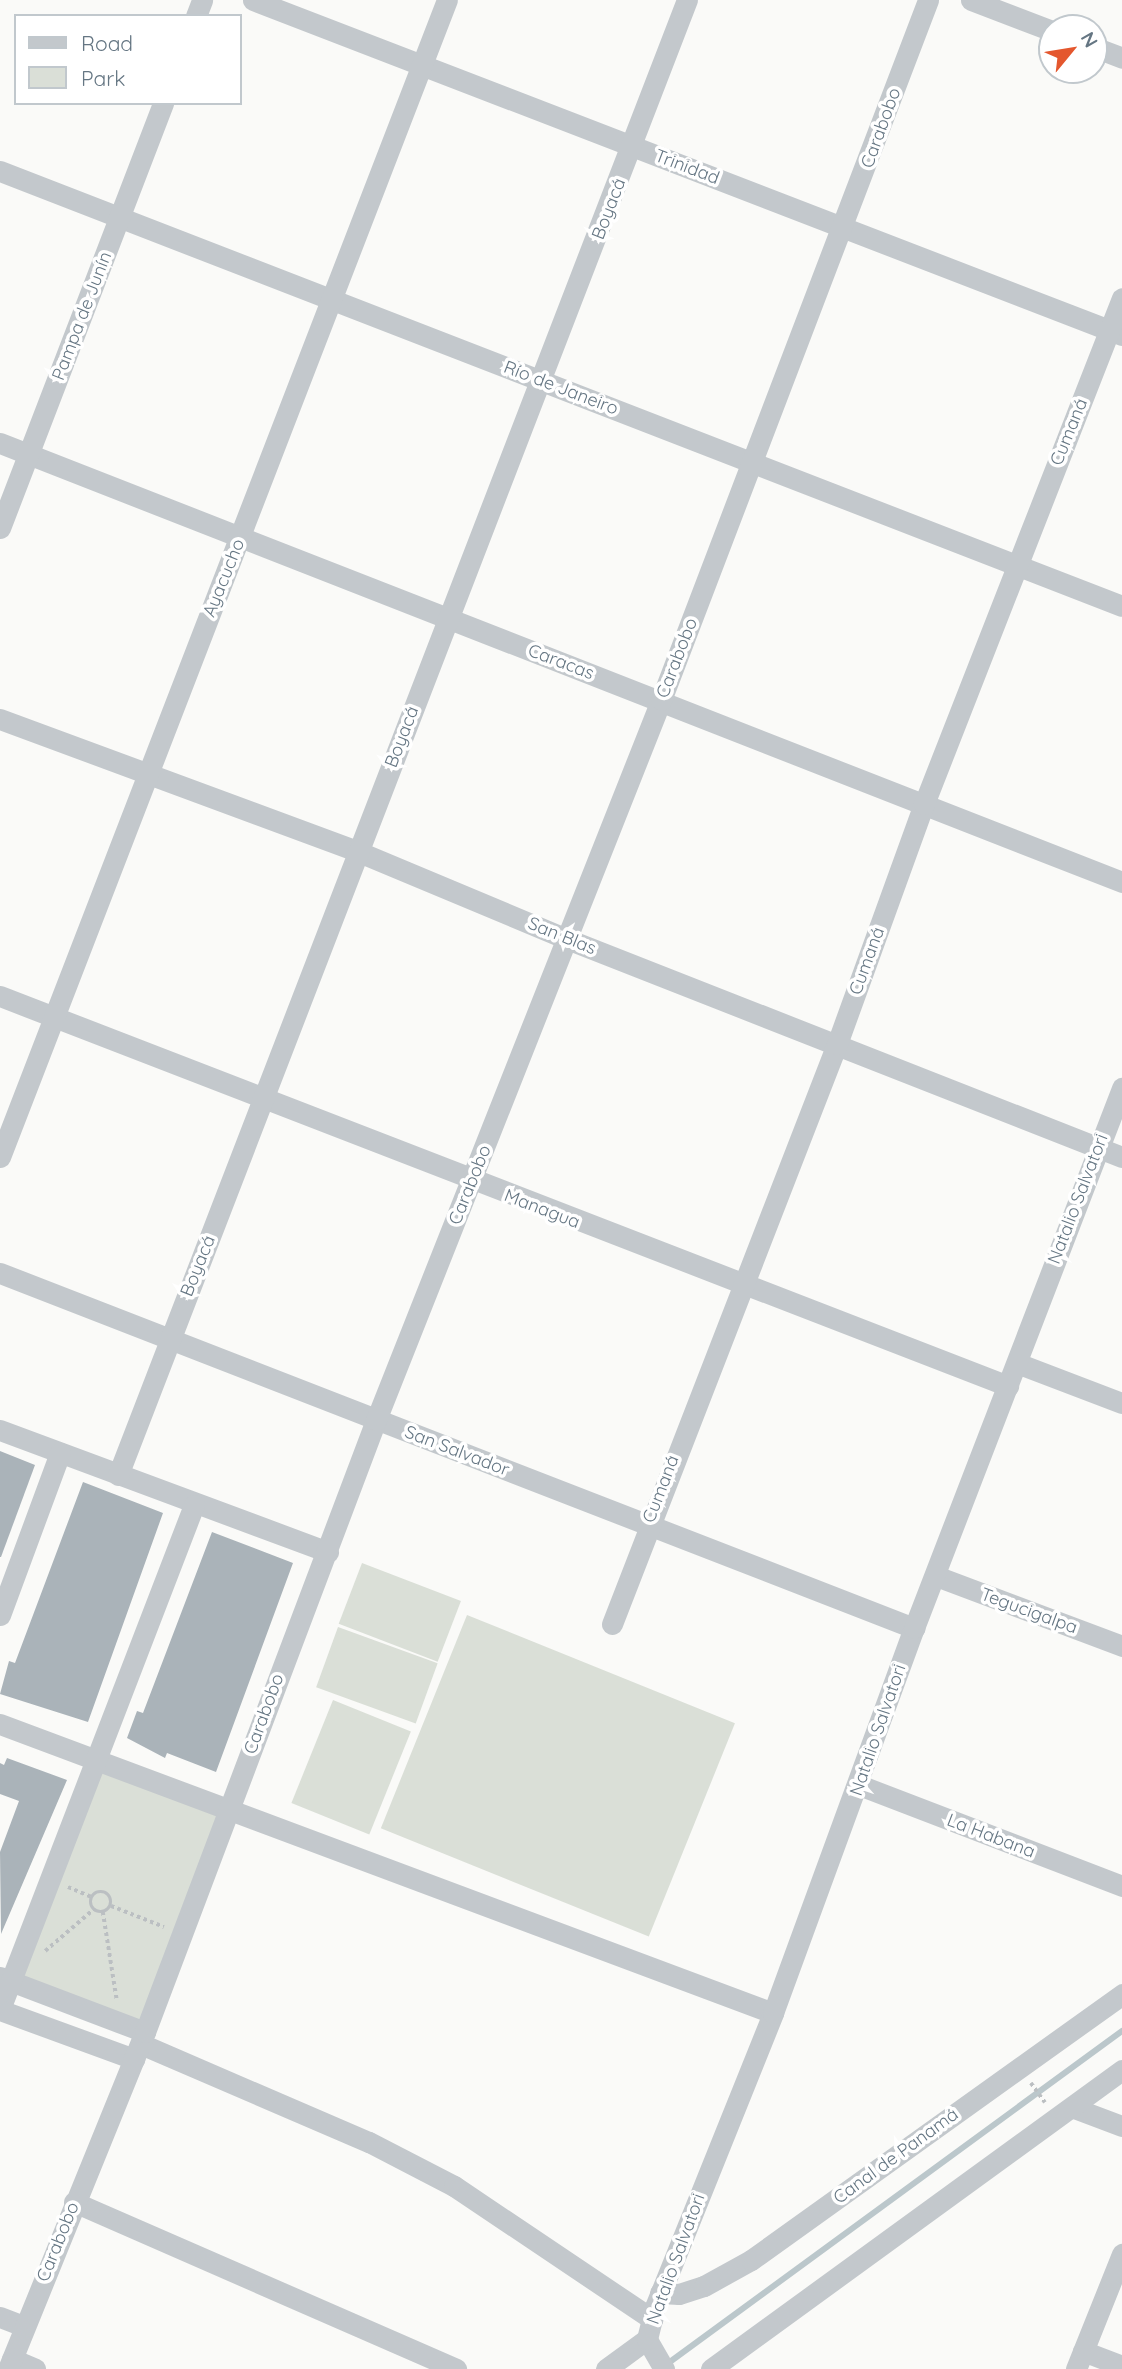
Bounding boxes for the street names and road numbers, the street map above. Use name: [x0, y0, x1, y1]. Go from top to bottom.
street label: Carabobo: [857, 85, 905, 171]
street label: Trinidad: [652, 145, 722, 189]
street label: Boyacá: [587, 175, 631, 243]
street label: Pampa de Junín: [48, 249, 116, 383]
street label: Río de Janeiro: [501, 356, 621, 420]
street label: Cumaná: [1046, 395, 1092, 469]
street label: Ayacucho: [199, 536, 249, 620]
street label: Carabobo: [652, 615, 702, 701]
street label: Caracas: [525, 640, 597, 684]
street label: Boyacá: [380, 703, 424, 771]
street label: San Blas: [525, 913, 599, 959]
street label: Cumaná: [845, 924, 889, 998]
street label: Natalio Salvatori: [1043, 1131, 1113, 1267]
street label: Carabobo: [444, 1142, 496, 1228]
street label: Managua: [501, 1185, 583, 1233]
street label: Boyacá: [176, 1232, 220, 1300]
street label: San Salvador: [402, 1421, 512, 1481]
street label: Cumaná: [638, 1452, 684, 1526]
street label: Tegucigalpa: [978, 1584, 1080, 1638]
street label: Natalio Salvatori: [845, 1661, 911, 1799]
street label: Carabobo: [240, 1671, 288, 1757]
street label: La Habana: [944, 1809, 1038, 1863]
street label: Canal de Panamá: [829, 2103, 963, 2209]
street label: Natalio Salvatori: [642, 2191, 710, 2327]
street label: Carabobo: [32, 2199, 84, 2285]

